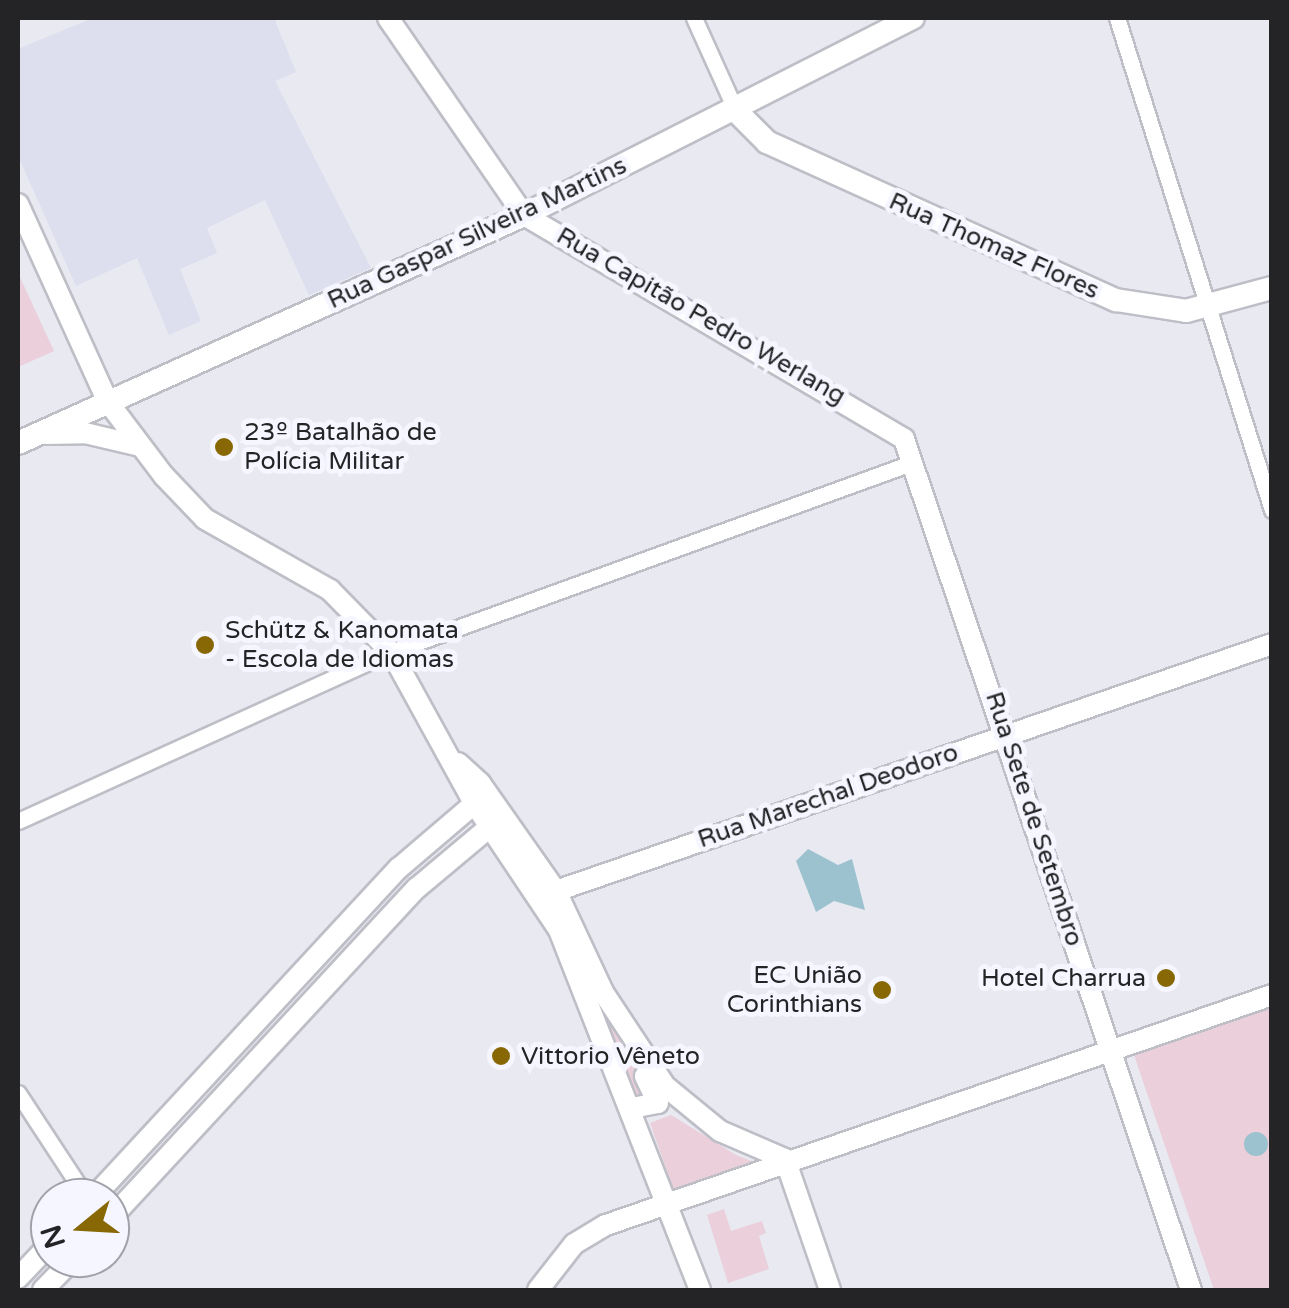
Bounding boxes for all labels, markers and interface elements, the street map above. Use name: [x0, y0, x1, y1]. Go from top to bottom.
street label: Rua Gaspar Silveira Martins: [323, 150, 631, 316]
street label: Rua Thomaz Flores: [884, 186, 1104, 306]
street label: Rua Capitão Pedro Werlang: [551, 221, 851, 411]
place label: 23º Batalhão de Polícia Militar: [244, 418, 437, 477]
marker: 23º Batalhão de Polícia Militar: [213, 436, 235, 458]
place label: Schütz & Kanomata - Escola de Idiomas: [225, 616, 459, 675]
marker: Schütz & Kanomata - Escola de Idiomas: [194, 634, 216, 656]
street label: Rua Sete de Setembro: [979, 688, 1089, 950]
street label: Rua Marechal Deodoro: [694, 737, 962, 855]
place label: EC União Corinthians: [727, 961, 862, 1020]
place label: Hotel Charrua: [981, 963, 1146, 993]
marker: Hotel Charrua: [1155, 967, 1177, 989]
marker: EC União Corinthians: [871, 979, 893, 1001]
place label: Vittorio Vêneto: [521, 1041, 700, 1071]
marker: Vittorio Vêneto: [490, 1045, 512, 1067]
north arrow: [30, 1178, 130, 1278]
text: N: [34, 1221, 73, 1253]

